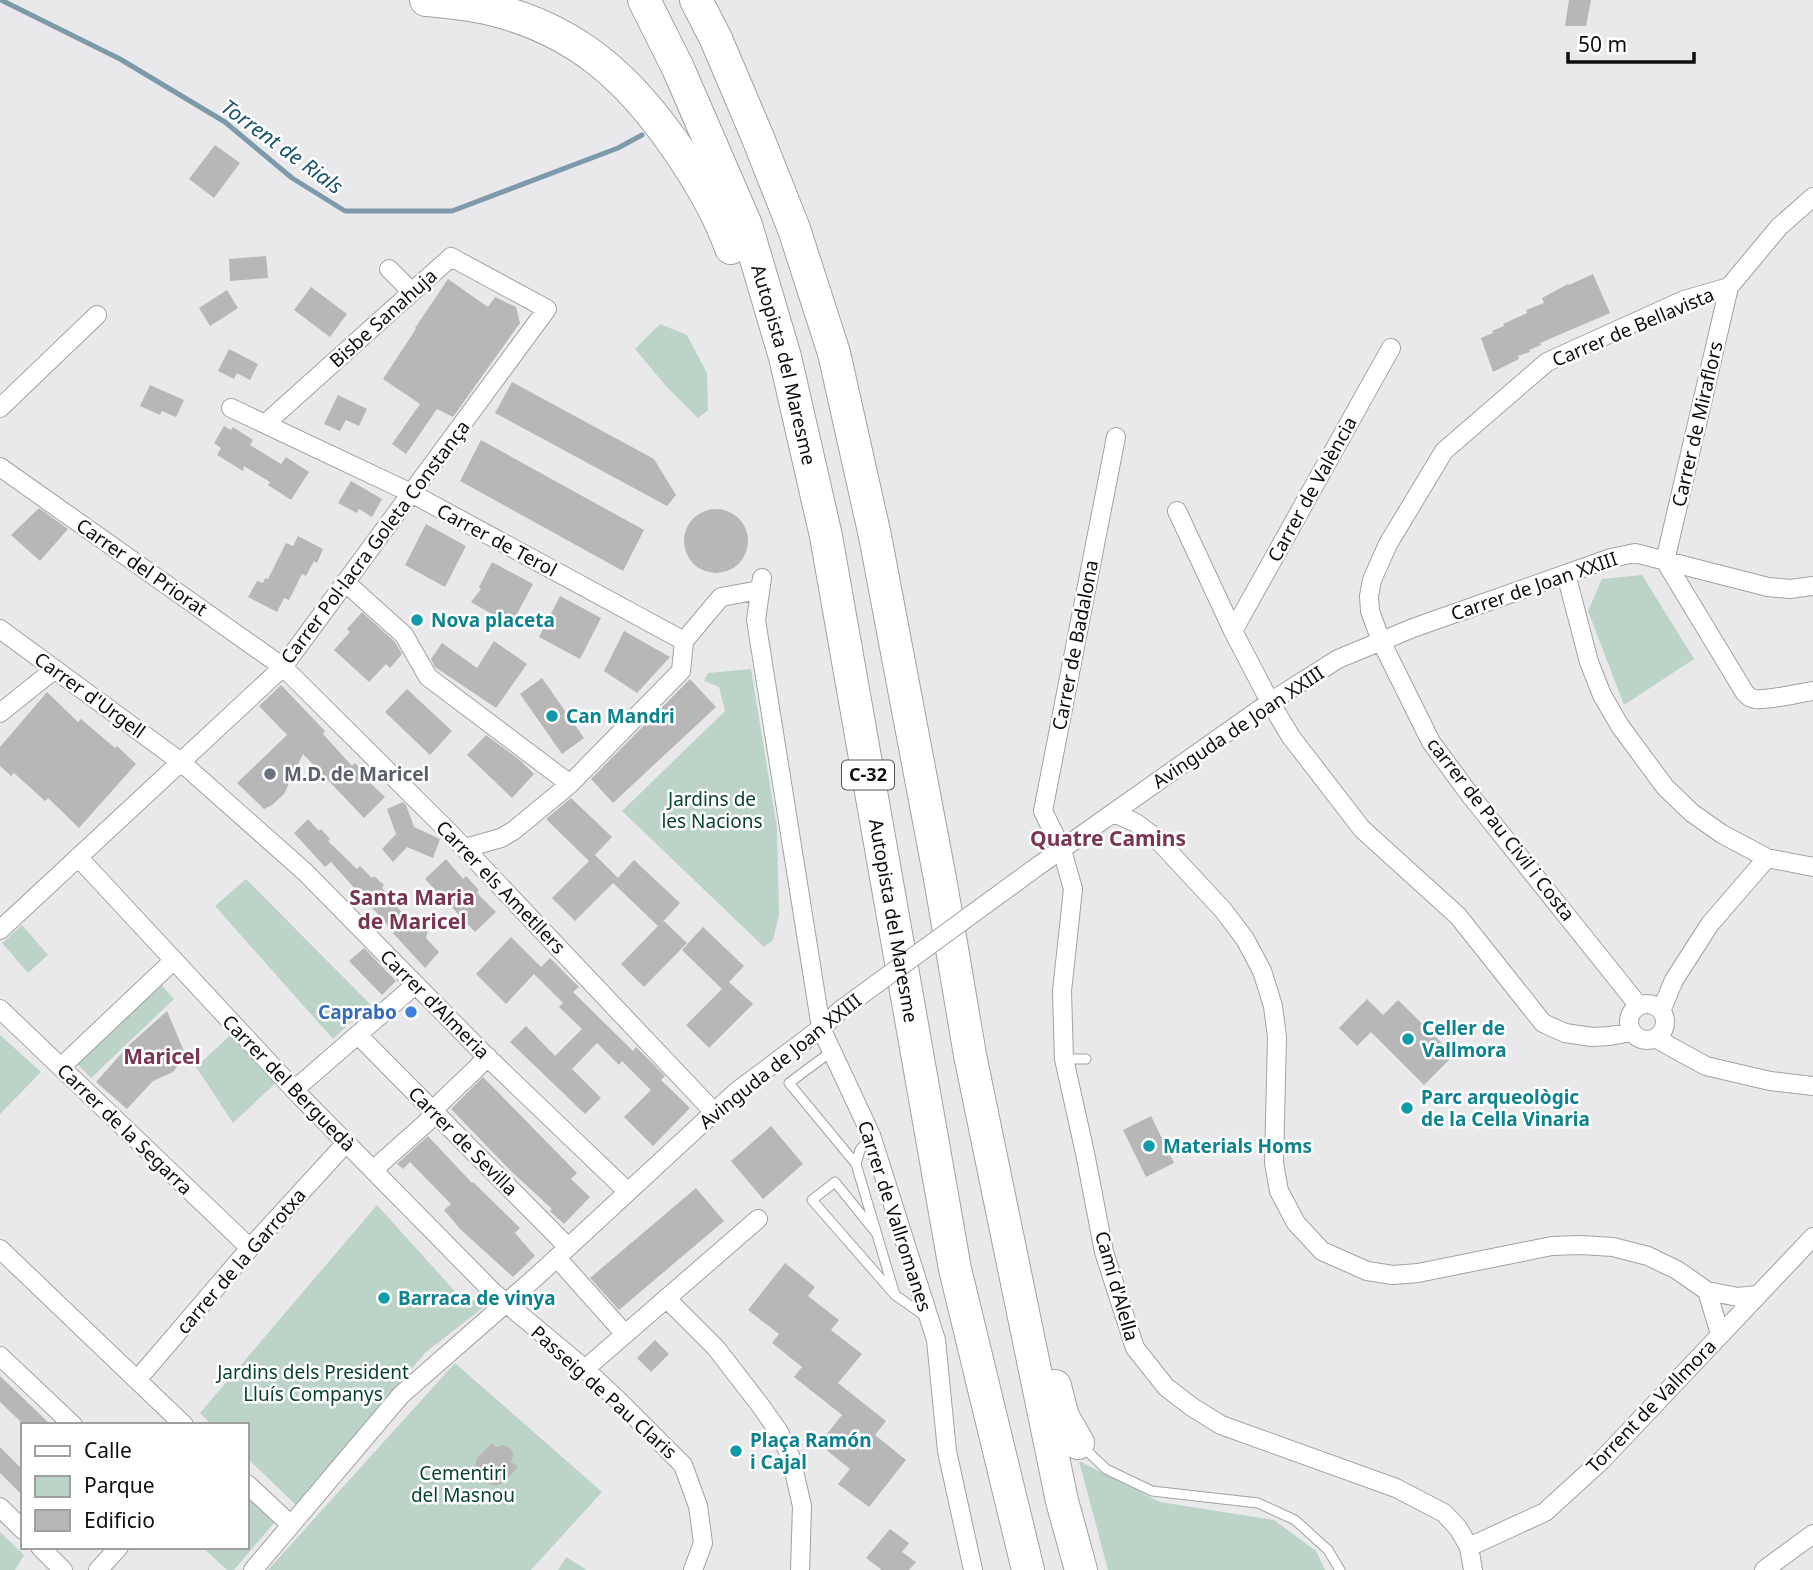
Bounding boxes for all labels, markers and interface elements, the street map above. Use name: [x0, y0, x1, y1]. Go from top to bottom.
scale bar: [1568, 21, 1694, 65]
text: 50 m: [1578, 30, 1627, 58]
water label: Torrent de Rials: [216, 92, 349, 200]
street label: Autopista del Maresme: [745, 261, 822, 468]
street label: Bisbe Sanahuja: [324, 263, 442, 373]
street label: Carrer de Bellavista: [1548, 281, 1718, 373]
street label: Carrer de Miraflors: [1665, 339, 1729, 509]
street label: Carrer de València: [1261, 412, 1363, 566]
street label: Carrer Pol·lacra Goleta Constança: [275, 415, 475, 669]
street label: Carrer de Terol: [432, 497, 562, 583]
street label: Carrer del Priorat: [71, 512, 213, 622]
street label: Carrer de Joan XXIII: [1447, 545, 1621, 627]
street label: Carrer de Badalona: [1046, 558, 1104, 732]
place label: Nova placeta: [431, 607, 555, 633]
marker: Nova placeta: [409, 612, 425, 628]
street label: Carrer d'Urgell: [29, 646, 151, 744]
street label: Avinguda de Joan XXIII: [1147, 660, 1329, 794]
place label: Can Mandri: [566, 703, 675, 729]
marker: Can Mandri: [544, 708, 560, 724]
street label: carrer de Pau Civil i Costa: [1421, 732, 1581, 926]
road number: C-32: [842, 760, 894, 790]
place label: M.D. de Maricel: [284, 761, 429, 787]
marker: M.D. de Maricel: [262, 766, 278, 782]
park label: Jardins de les Nacions: [661, 786, 763, 834]
street label: Carrer els Ametllers: [430, 815, 572, 959]
street label: Autopista del Maresme: [863, 817, 924, 1025]
district label: Quatre Camins: [1030, 824, 1186, 852]
district label: Santa Maria de Maricel: [349, 883, 475, 935]
street label: Carrer d'Almeria: [375, 944, 495, 1064]
street label: Avinguda de Joan XXIII: [693, 987, 867, 1135]
place label: Caprabo: [318, 999, 397, 1025]
marker: Caprabo: [403, 1004, 419, 1020]
street label: Carrer del Berguedà: [217, 1009, 361, 1157]
place label: Celler de Vallmora: [1422, 1015, 1507, 1063]
marker: Celler de Vallmora: [1400, 1031, 1416, 1047]
district label: Maricel: [123, 1042, 201, 1070]
street label: Carrer de la Segarra: [52, 1058, 198, 1200]
street label: Carrer de Sevilla: [403, 1081, 523, 1201]
place label: Parc arqueològic de la Cella Vinaria: [1421, 1084, 1590, 1132]
marker: Parc arqueològic de la Cella Vinaria: [1399, 1100, 1415, 1116]
street label: Carrer de Vallromanes: [852, 1117, 938, 1315]
place label: Materials Homs: [1163, 1133, 1312, 1159]
marker: Materials Homs: [1141, 1138, 1157, 1154]
street label: carrer de la Garrotxa: [170, 1183, 312, 1339]
street label: Camí d'Alella: [1089, 1228, 1145, 1344]
place label: Barraca de vinya: [398, 1285, 556, 1311]
marker: Barraca de vinya: [376, 1290, 392, 1306]
street label: Passeig de Pau Claris: [525, 1319, 683, 1465]
street label: Torrent de Vallmora: [1580, 1333, 1722, 1479]
park label: Jardins dels President Lluís Companys: [215, 1359, 409, 1407]
legend: [21, 1423, 248, 1549]
place label: Plaça Ramón i Cajal: [750, 1427, 872, 1475]
text: Calle: [84, 1436, 132, 1464]
marker: Plaça Ramón i Cajal: [728, 1443, 744, 1459]
park label: Cementiri del Masnou: [411, 1460, 515, 1508]
text: Parque: [84, 1471, 154, 1499]
text: Edificio: [84, 1506, 155, 1534]

